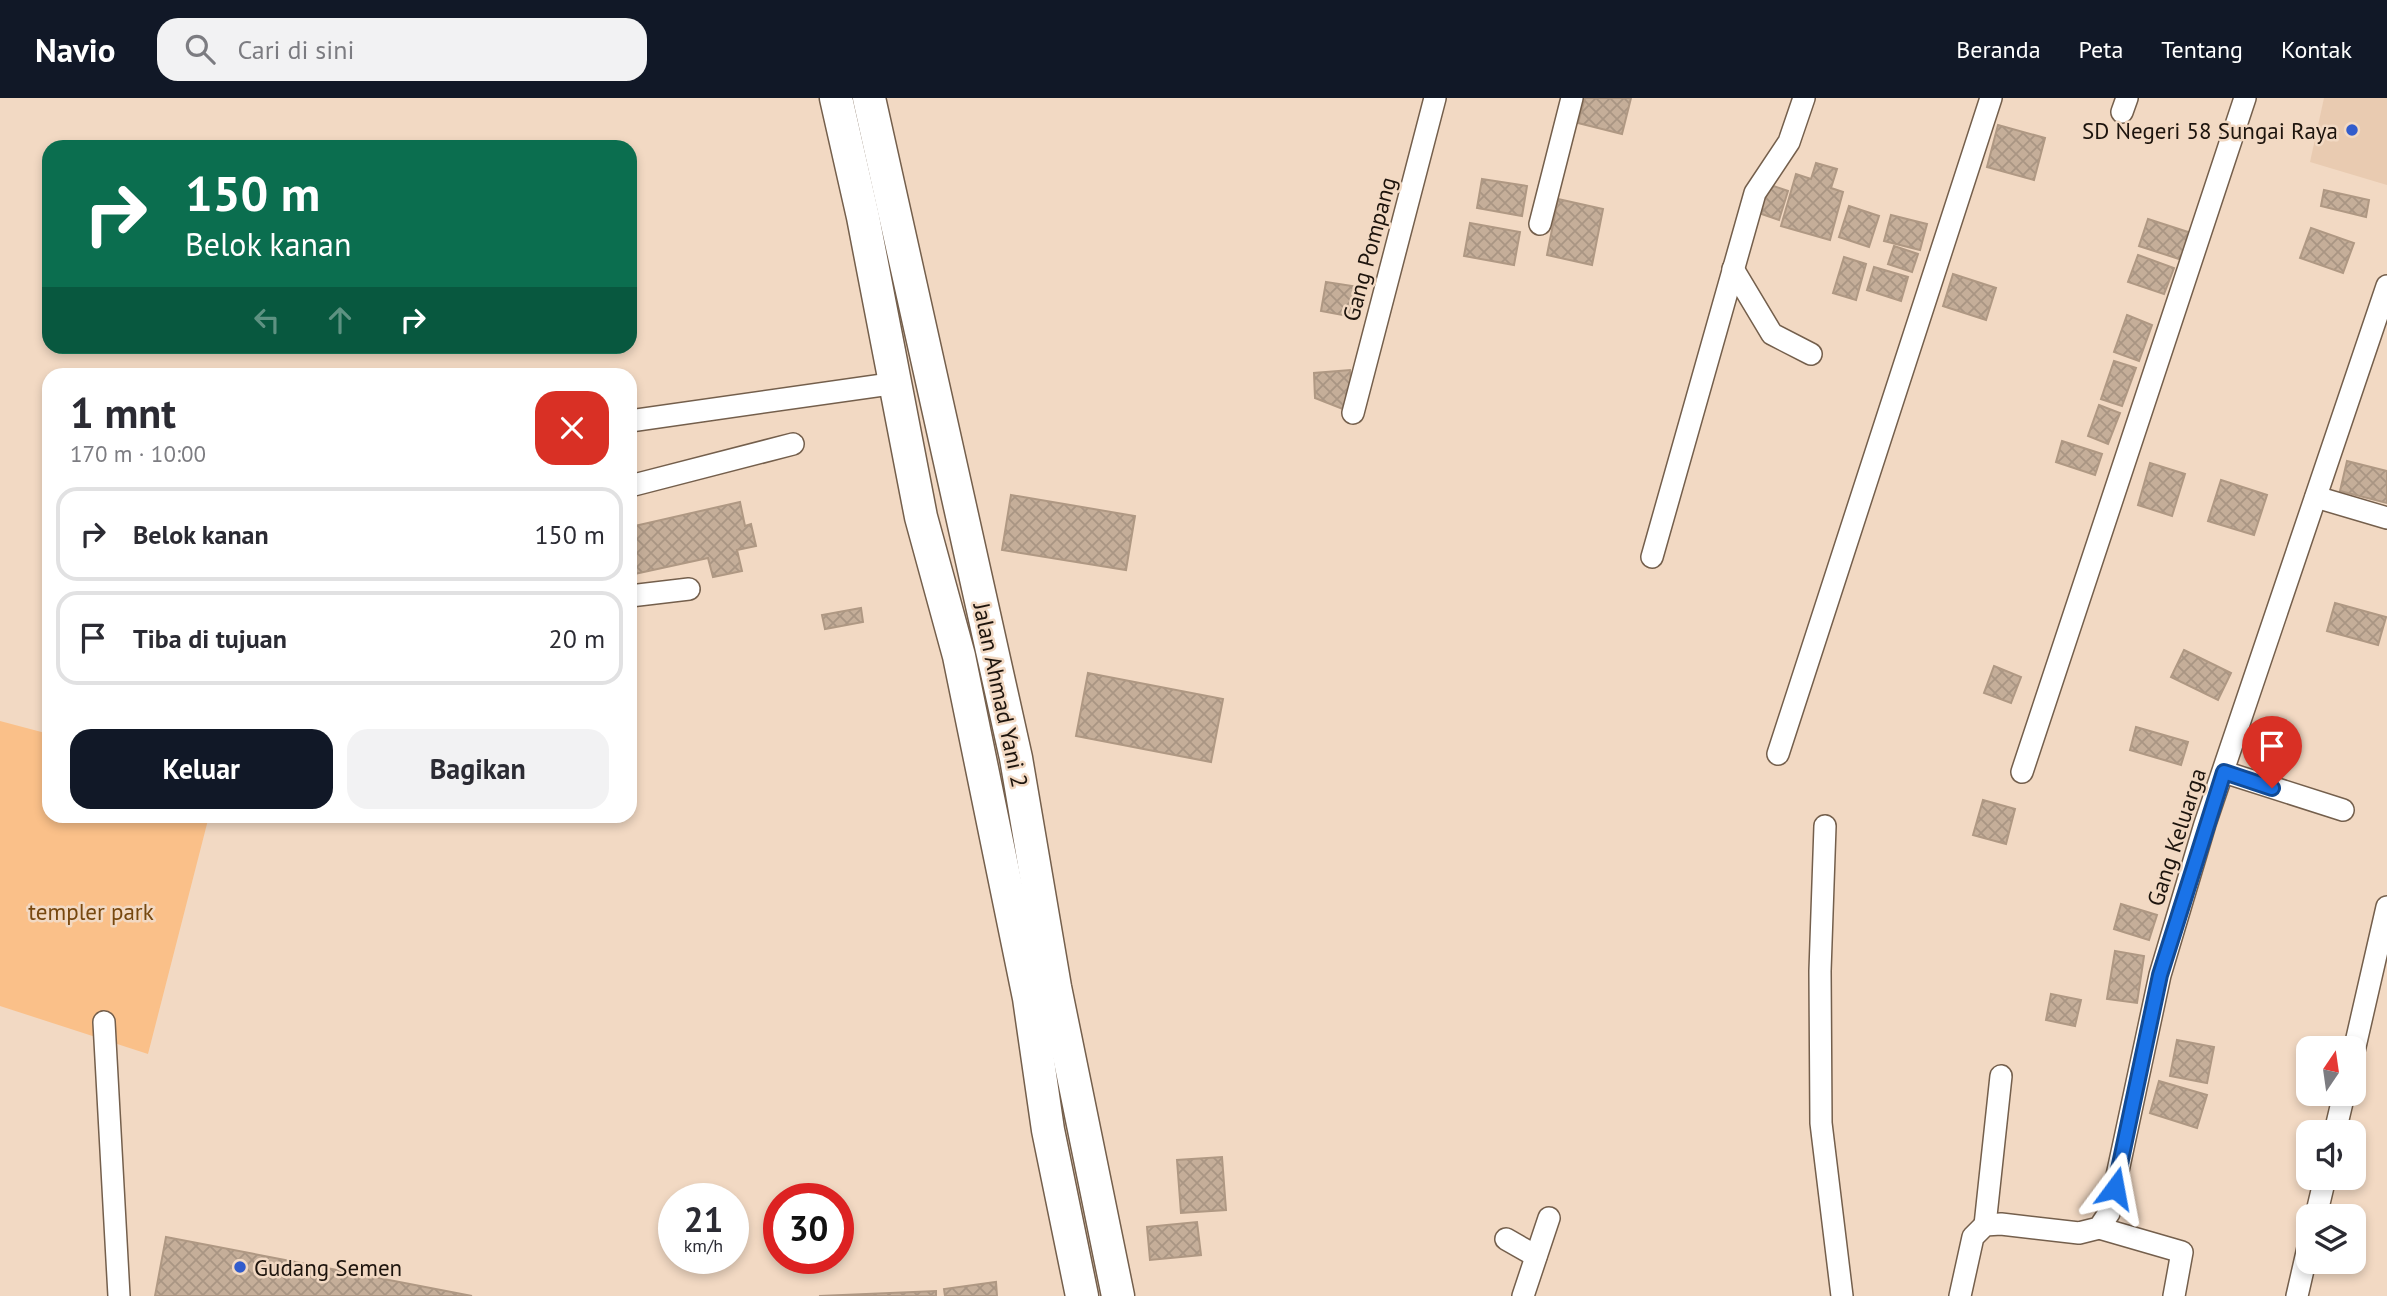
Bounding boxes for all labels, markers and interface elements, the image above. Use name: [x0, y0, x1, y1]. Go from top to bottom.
search box: [157, 18, 647, 81]
text: Navio: [35, 28, 115, 71]
icon: search: [181, 30, 219, 68]
text: Cari di sini: [237, 33, 354, 66]
text: Beranda: [1956, 34, 2041, 65]
text: Peta: [2079, 34, 2123, 65]
text: Tentang: [2161, 34, 2243, 65]
text: Kontak: [2281, 34, 2352, 65]
place label: SD Negeri 58 Sungai Raya: [2082, 116, 2338, 145]
marker: SD Negeri 58 Sungai Raya: [2344, 122, 2360, 138]
text: 150 m: [185, 161, 320, 225]
icon: right: [70, 168, 161, 259]
street label: Gang Pompang: [1336, 174, 1402, 324]
text: Belok kanan: [185, 223, 351, 265]
icon: left: [248, 301, 286, 339]
icon: ahead: [321, 301, 359, 339]
icon: right: [394, 301, 432, 339]
text: 1 mnt: [70, 385, 176, 440]
button: close: [535, 391, 609, 465]
text: 170 m · 10:00: [70, 439, 206, 468]
icon: right: [74, 515, 112, 553]
text: Belok kanan: [133, 518, 269, 551]
text: 150 m: [534, 518, 605, 551]
street label: Jalan Ahmad Yani 2: [967, 599, 1035, 790]
icon: arrive: [74, 619, 112, 657]
text: Tiba di tujuan: [133, 622, 287, 655]
text: 20 m: [549, 622, 605, 655]
pin: [2242, 716, 2302, 788]
icon: arrive: [2253, 727, 2291, 765]
button: Keluar: [70, 729, 333, 809]
button: Bagikan: [347, 729, 609, 809]
street label: Gang Keluarga: [2140, 764, 2212, 910]
park label: templer park: [28, 897, 154, 926]
north arrow: [2296, 1036, 2366, 1106]
map controls: [2296, 1036, 2366, 1274]
button: sound: [2296, 1120, 2366, 1190]
position arrow: [2078, 1151, 2152, 1225]
speed limit sign: 30: [763, 1183, 854, 1274]
text: 21: [684, 1196, 723, 1242]
button: layers: [2296, 1204, 2366, 1274]
text: km/h: [684, 1234, 723, 1257]
place label: Gudang Semen: [254, 1253, 402, 1282]
marker: Gudang Semen: [232, 1259, 248, 1275]

